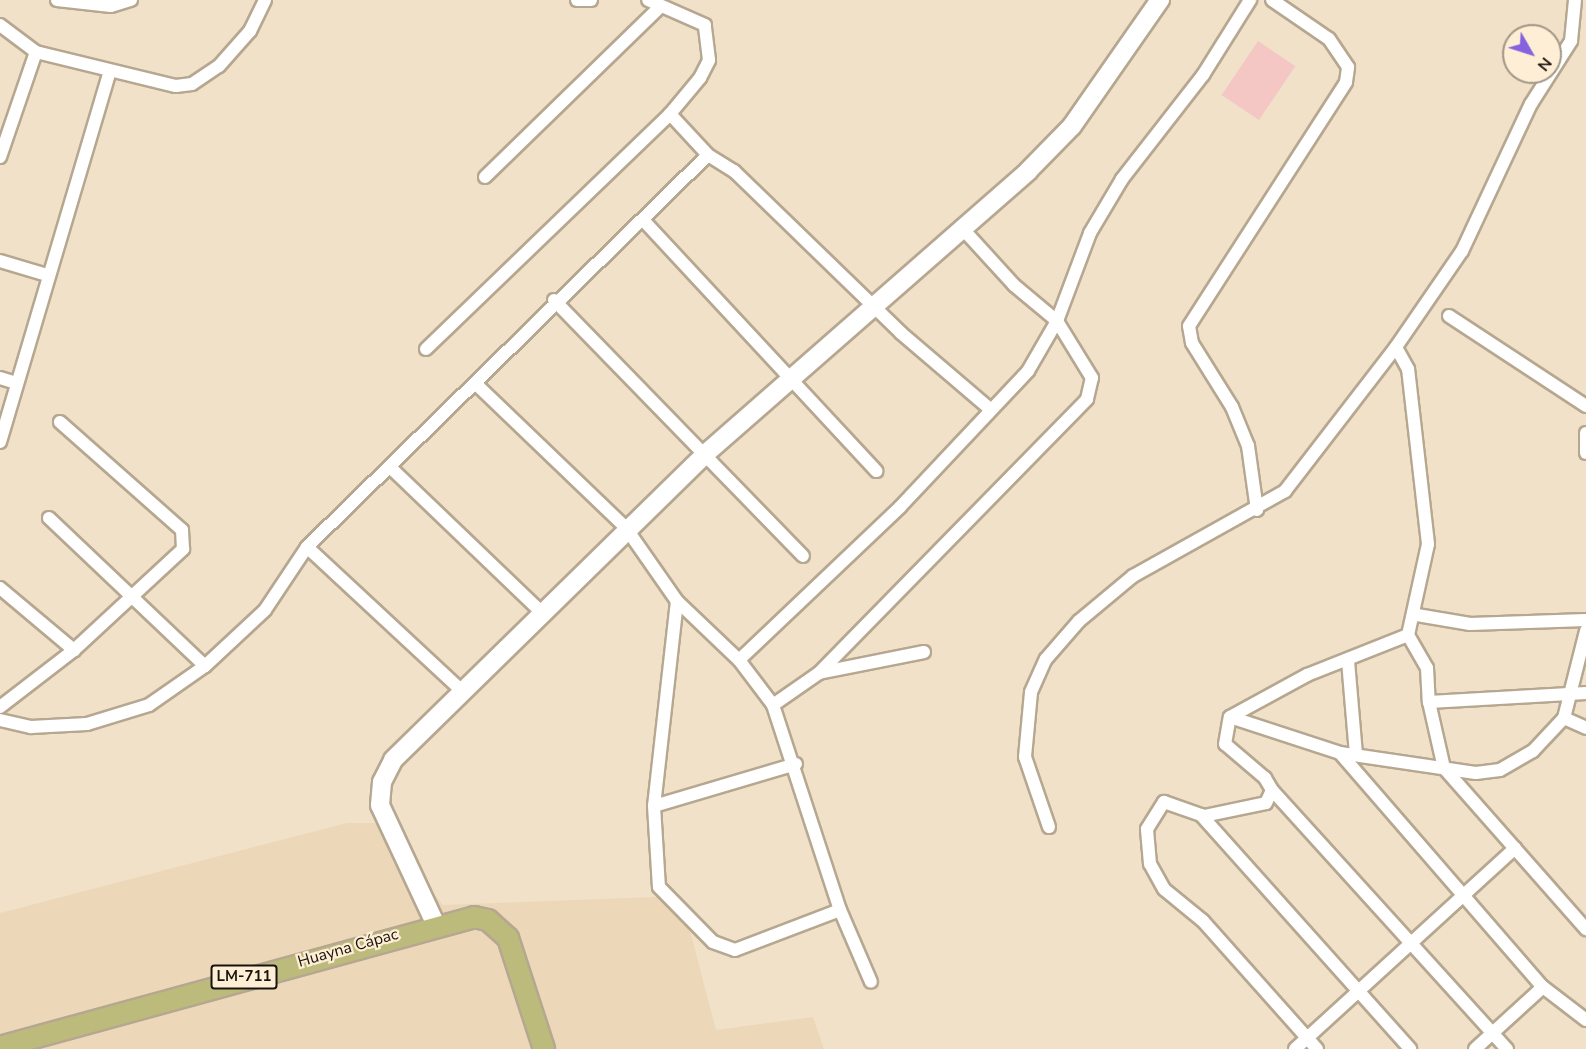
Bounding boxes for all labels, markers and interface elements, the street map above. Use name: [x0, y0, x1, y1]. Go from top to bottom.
north arrow: [1502, 24, 1562, 84]
text: N: [1532, 52, 1557, 76]
street label: Huayna Cápac: [296, 924, 400, 972]
road number: LM-711: [210, 965, 278, 989]

